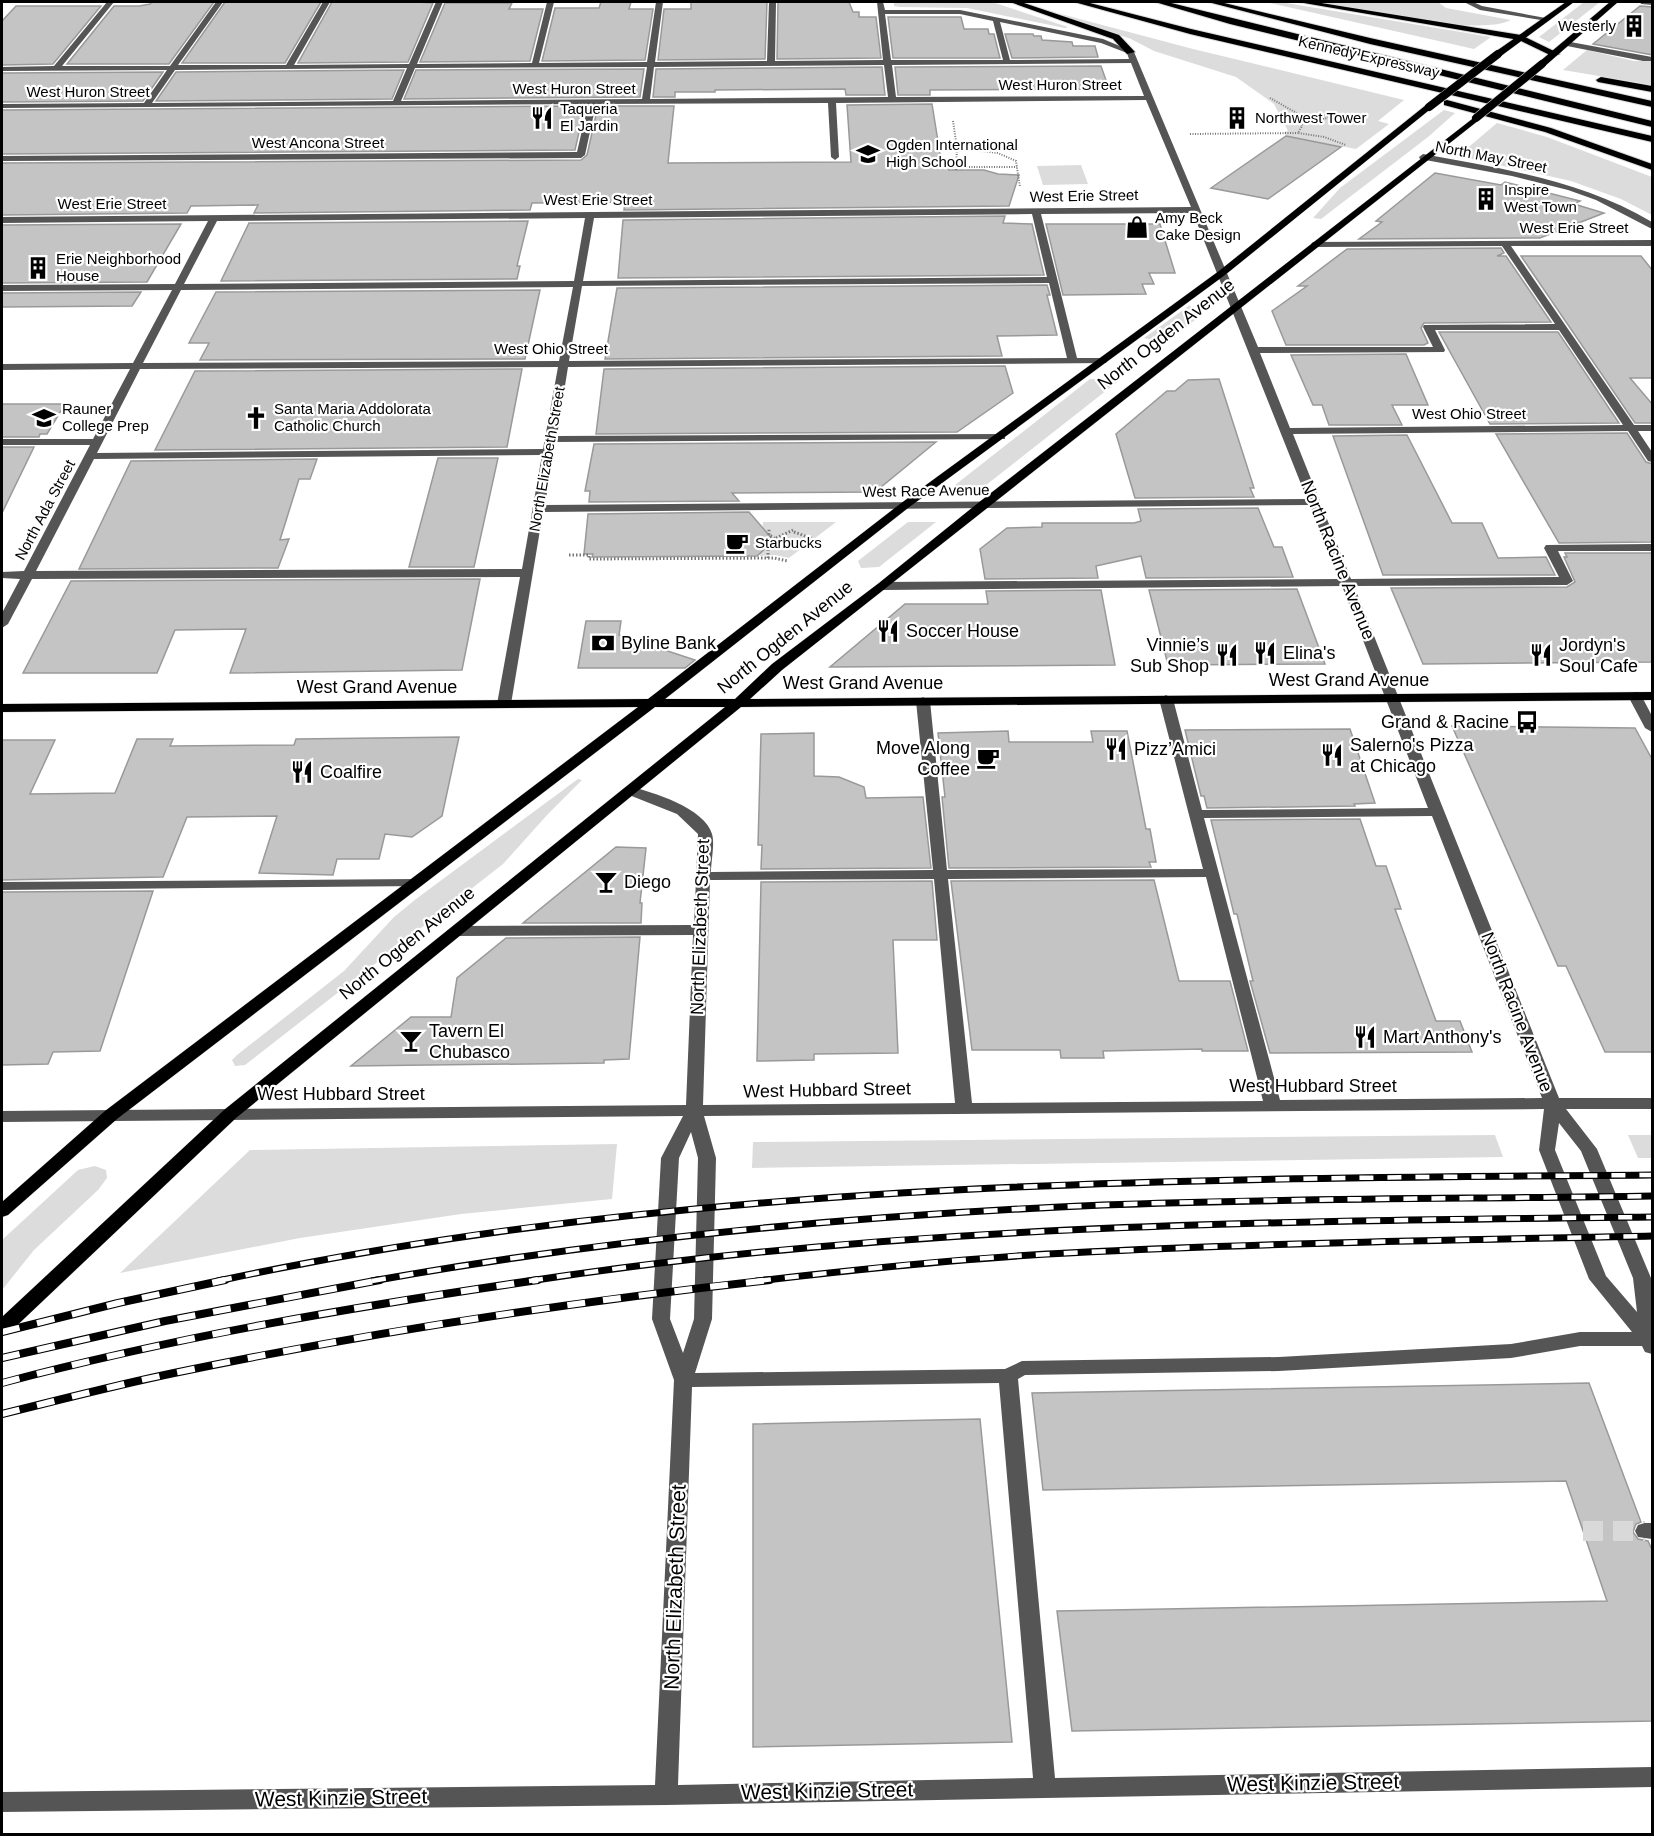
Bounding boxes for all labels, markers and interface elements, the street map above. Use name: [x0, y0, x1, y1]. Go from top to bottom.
building icon: Westerly: [1621, 13, 1647, 39]
place label: Westerly: [1558, 17, 1616, 34]
street label: Kennedy Expressway: [1297, 32, 1442, 81]
street label: West Huron Street: [998, 76, 1122, 93]
street label: West Huron Street: [512, 80, 636, 97]
street label: West Huron Street: [26, 83, 150, 100]
place label: Taqueria El Jardin: [560, 100, 618, 134]
restaurant icon: Taqueria El Jardin: [529, 105, 555, 131]
building icon: Northwest Tower: [1224, 105, 1250, 131]
place label: Northwest Tower: [1255, 109, 1366, 126]
street label: West Ancona Street: [252, 134, 385, 151]
place label: Ogden International High School: [886, 136, 1018, 170]
street label: North May Street: [1434, 137, 1549, 176]
school or university icon: Ogden International High School: [855, 141, 881, 167]
place label: Inspire West Town: [1504, 181, 1577, 215]
street label: West Erie Street: [1029, 186, 1139, 205]
building icon: Inspire West Town: [1473, 186, 1499, 212]
street label: West Erie Street: [544, 191, 653, 208]
street label: West Erie Street: [58, 195, 167, 212]
place label: Amy Beck Cake Design: [1155, 209, 1241, 243]
shop icon: Amy Beck Cake Design: [1124, 214, 1150, 240]
street label: West Erie Street: [1520, 219, 1629, 236]
place label: Erie Neighborhood House: [56, 250, 181, 284]
building icon: Erie Neighborhood House: [25, 255, 51, 281]
street label: North Ogden Avenue: [1094, 274, 1238, 394]
street label: West Ohio Street: [494, 340, 609, 357]
street label: North Elizabeth Street: [525, 384, 568, 533]
place label: Rauner College Prep: [62, 400, 149, 434]
place label: Santa Maria Addolorata Catholic Church: [274, 400, 431, 434]
school or university icon: Rauner College Prep: [31, 405, 57, 431]
church icon: Santa Maria Addolorata Catholic Church: [243, 405, 269, 431]
street label: West Ohio Street: [1412, 405, 1527, 422]
street label: North Ada Street: [11, 456, 78, 563]
street label: North Racine Avenue: [1297, 478, 1379, 642]
street label: West Race Avenue: [862, 481, 990, 500]
cafe icon: Starbucks: [724, 530, 750, 556]
place label: Starbucks: [755, 534, 822, 551]
street label: North Ogden Avenue: [714, 576, 856, 698]
restaurant icon: Soccer House: [875, 618, 901, 644]
place label: Soccer House: [906, 621, 1019, 641]
bank icon: Byline Bank: [590, 630, 616, 656]
place label: Byline Bank: [621, 633, 717, 653]
place label: Vinnie’s Sub Shop: [1130, 635, 1209, 676]
place label: Jordyn's Soul Cafe: [1559, 635, 1638, 676]
restaurant icon: Elina's: [1252, 640, 1278, 666]
restaurant icon: Vinnie’s Sub Shop: [1214, 642, 1240, 668]
restaurant icon: Jordyn's Soul Cafe: [1528, 642, 1554, 668]
place label: Elina's: [1283, 643, 1335, 663]
street label: West Grand Avenue: [1269, 670, 1429, 690]
street label: West Grand Avenue: [783, 673, 943, 693]
street label: West Grand Avenue: [297, 677, 457, 697]
bus stop icon: Grand & Racine: [1514, 709, 1540, 735]
place label: Grand & Racine: [1381, 712, 1509, 732]
place label: Salerno's Pizza at Chicago: [1350, 735, 1474, 776]
restaurant icon: Pizz’Amici: [1103, 736, 1129, 762]
place label: Move Along Coffee: [876, 738, 970, 779]
place label: Pizz’Amici: [1134, 739, 1216, 759]
restaurant icon: Salerno's Pizza at Chicago: [1319, 742, 1345, 768]
cafe icon: Move Along Coffee: [975, 745, 1001, 771]
restaurant icon: Coalfire: [289, 759, 315, 785]
place label: Coalfire: [320, 762, 382, 782]
street label: North Elizabeth Street: [687, 839, 713, 1015]
bar icon: Diego: [593, 869, 619, 895]
place label: Diego: [624, 872, 671, 892]
street label: North Ogden Avenue: [336, 882, 478, 1004]
street label: North Racine Avenue: [1477, 929, 1557, 1095]
place label: Tavern El Chubasco: [429, 1021, 510, 1062]
restaurant icon: Mart Anthony's: [1352, 1024, 1378, 1050]
place label: Mart Anthony's: [1383, 1027, 1502, 1047]
bar icon: Tavern El Chubasco: [398, 1028, 424, 1054]
street label: West Hubbard Street: [1229, 1076, 1397, 1096]
street label: West Hubbard Street: [743, 1079, 911, 1101]
street label: West Hubbard Street: [257, 1084, 425, 1104]
street label: North Elizabeth Street: [659, 1484, 690, 1690]
street label: West Kinzie Street: [1227, 1769, 1400, 1796]
street label: West Kinzie Street: [741, 1777, 914, 1804]
street label: West Kinzie Street: [255, 1784, 428, 1811]

